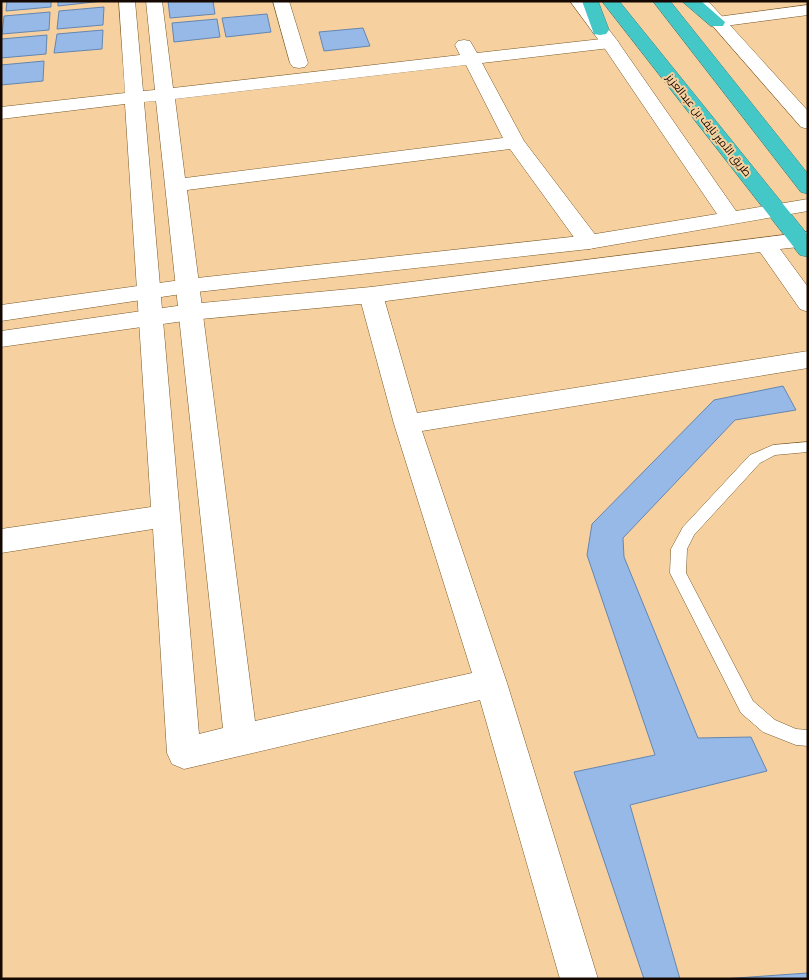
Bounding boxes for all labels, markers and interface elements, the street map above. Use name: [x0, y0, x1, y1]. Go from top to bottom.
street label: طريق الأمير نايف بن عبدالعزيز: [663, 70, 755, 179]

